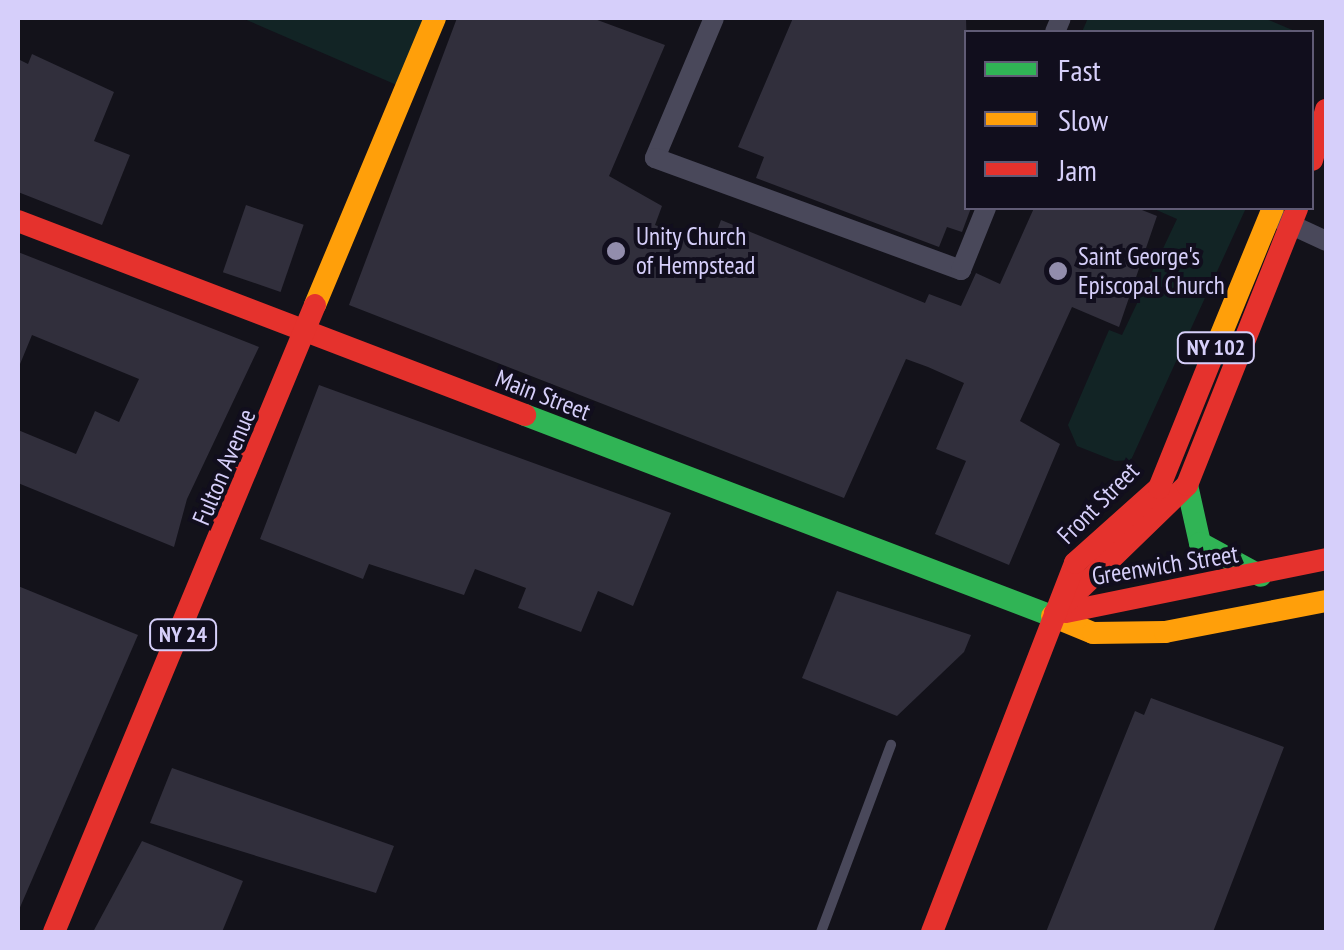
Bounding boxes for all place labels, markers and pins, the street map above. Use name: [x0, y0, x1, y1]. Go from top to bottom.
place label: Unity Church of Hempstead: [636, 222, 755, 281]
marker: Unity Church of Hempstead: [605, 240, 627, 262]
place label: Saint George's Episcopal Church: [1078, 242, 1225, 301]
marker: Saint George's Episcopal Church: [1047, 260, 1069, 282]

